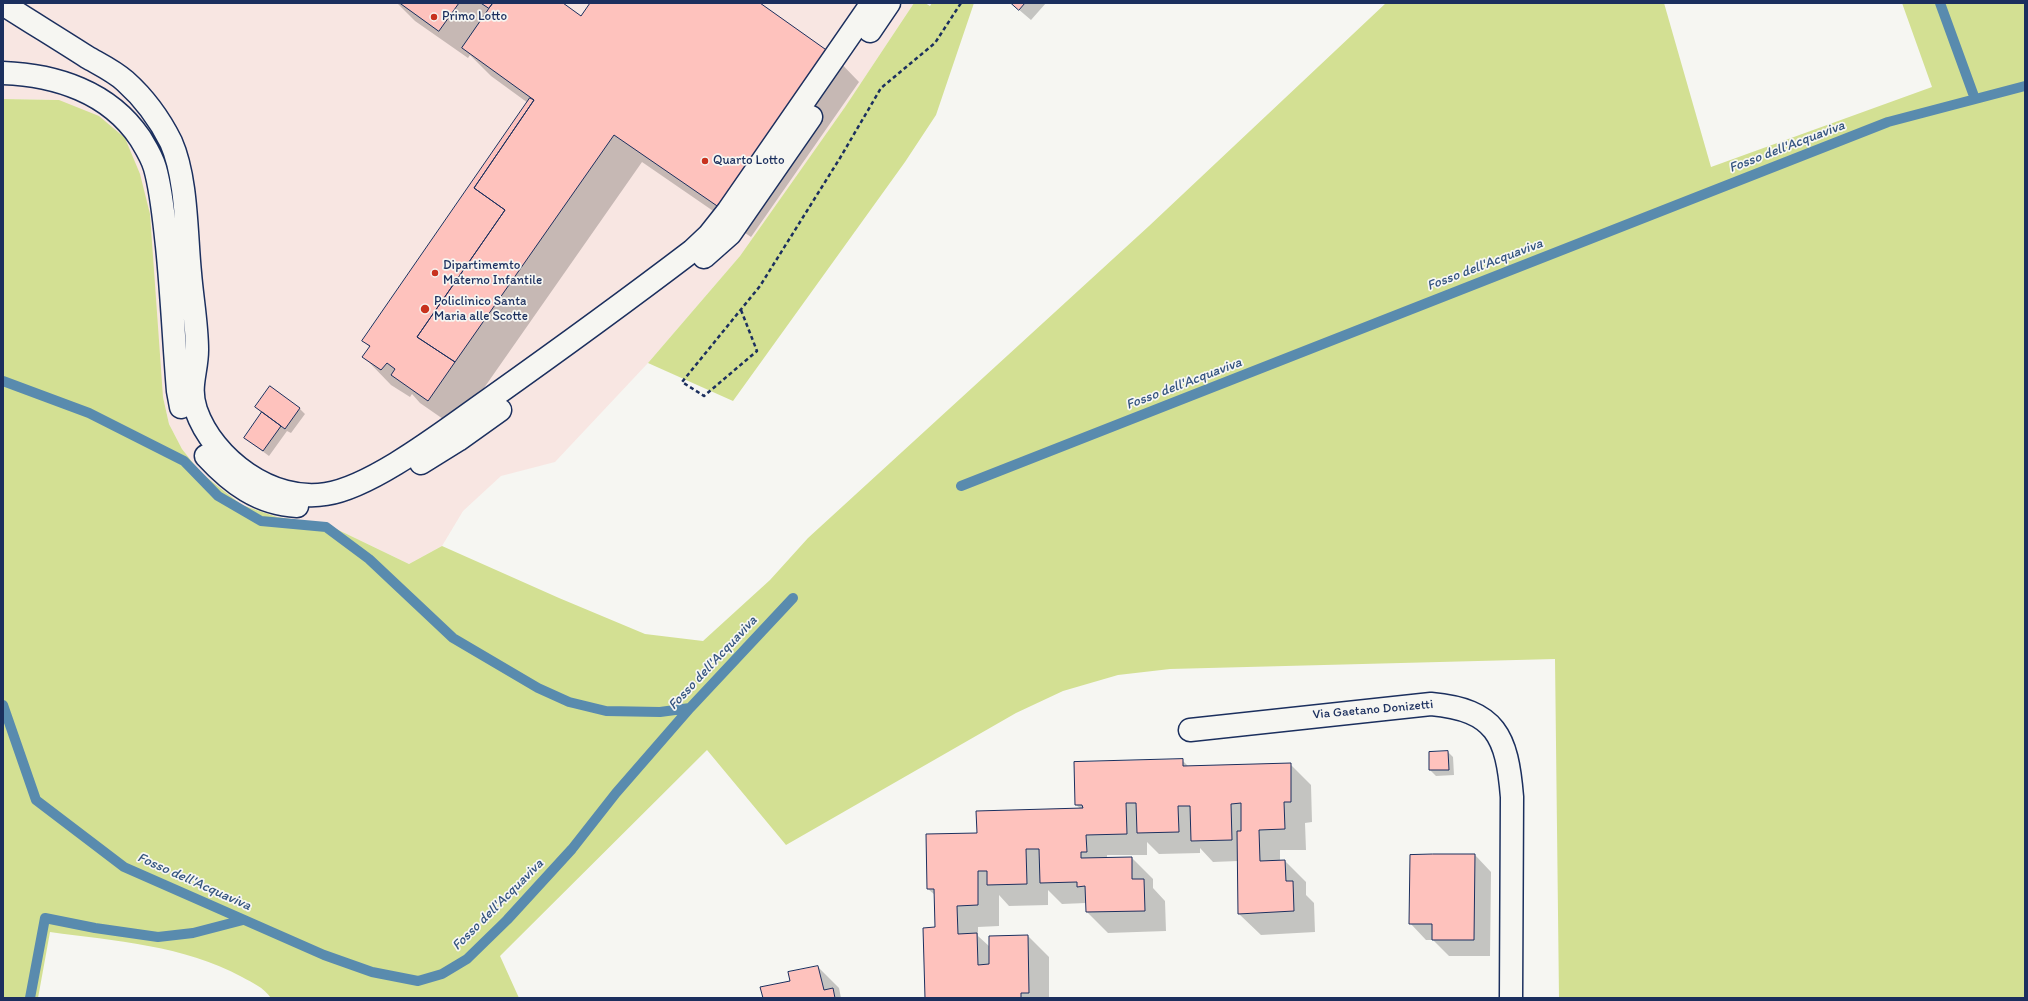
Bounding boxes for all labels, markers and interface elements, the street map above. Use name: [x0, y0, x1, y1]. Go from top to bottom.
place label: Primo Lotto: [442, 9, 507, 25]
marker: Primo Lotto: [429, 12, 439, 22]
water label: Fosso dell'Acquaviva: [1727, 117, 1847, 177]
place label: Quarto Lotto: [713, 153, 785, 169]
marker: Quarto Lotto: [700, 156, 710, 166]
water label: Fosso dell'Acquaviva: [1425, 235, 1545, 295]
place label: Dipartimemto Materno Infantile: [443, 258, 542, 289]
marker: Dipartimemto Materno Infantile: [430, 268, 440, 278]
place label: Policlinico Santa Maria alle Scotte: [434, 294, 528, 325]
marker: Policlinico Santa Maria alle Scotte: [419, 303, 431, 315]
water label: Fosso dell'Acquaviva: [1124, 354, 1244, 414]
water label: Fosso dell'Acquaviva: [665, 612, 761, 714]
street label: Via Gaetano Donizetti: [1312, 697, 1434, 723]
water label: Fosso dell'Acquaviva: [135, 849, 253, 915]
water label: Fosso dell'Acquaviva: [449, 856, 547, 954]

